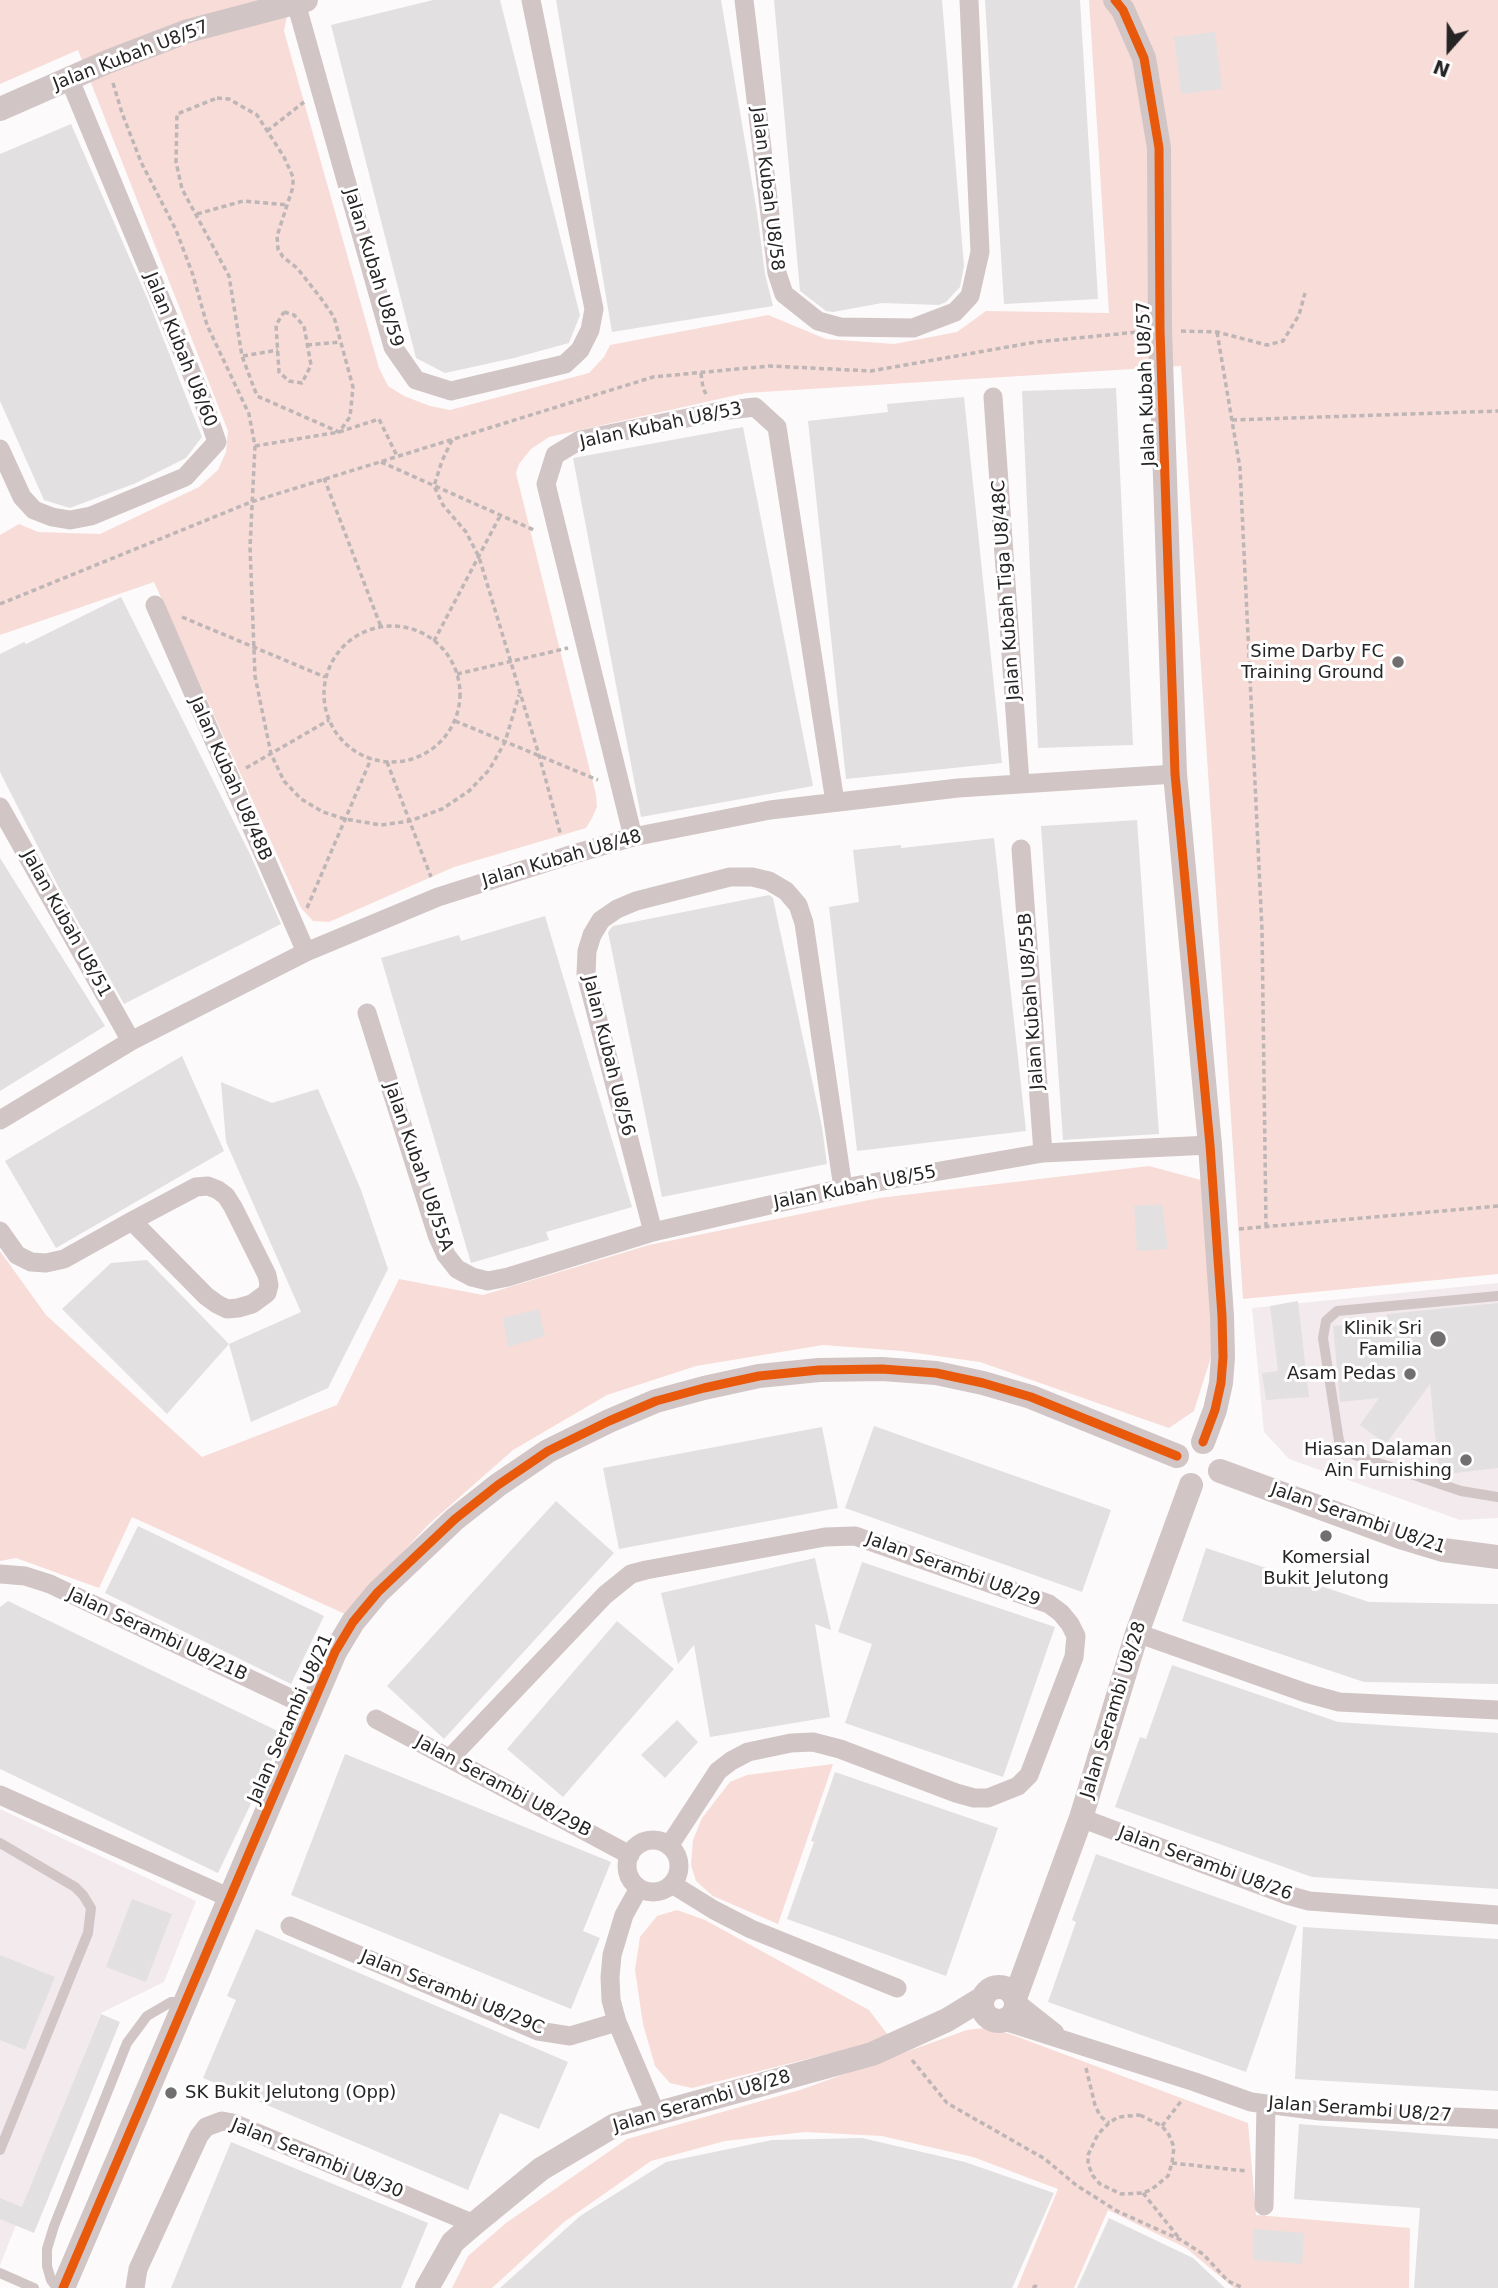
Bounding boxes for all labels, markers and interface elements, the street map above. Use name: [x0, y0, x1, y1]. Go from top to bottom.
north arrow: [1414, 14, 1484, 84]
street label: Jalan Kubah U8/57: [50, 16, 212, 96]
text: N: [1430, 55, 1453, 82]
street label: Jalan Kubah U8/58: [746, 106, 788, 272]
street label: Jalan Kubah U8/59: [339, 186, 407, 350]
street label: Jalan Kubah U8/60: [139, 269, 221, 431]
street label: Jalan Kubah U8/57: [1133, 301, 1161, 467]
street label: Jalan Kubah U8/53: [578, 398, 744, 454]
street label: Jalan Kubah Tiga U8/48C: [989, 479, 1025, 701]
place label: Sime Darby FC Training Ground: [1241, 641, 1384, 684]
marker: Sime Darby FC Training Ground: [1390, 654, 1406, 670]
street label: Jalan Kubah U8/48B: [184, 694, 276, 864]
street label: Jalan Kubah U8/48: [480, 826, 644, 892]
street label: Jalan Kubah U8/51: [17, 847, 115, 1001]
street label: Jalan Kubah U8/55B: [1015, 912, 1049, 1090]
street label: Jalan Kubah U8/56: [578, 973, 638, 1139]
street label: Jalan Kubah U8/55A: [379, 1080, 457, 1254]
street label: Jalan Kubah U8/55: [772, 1162, 938, 1214]
place label: Klinik Sri Familia: [1344, 1318, 1422, 1360]
marker: Klinik Sri Familia: [1428, 1329, 1448, 1349]
place label: Asam Pedas: [1287, 1363, 1396, 1385]
marker: Asam Pedas: [1402, 1366, 1418, 1382]
place label: Hiasan Dalaman Ain Furnishing: [1304, 1439, 1452, 1482]
marker: Hiasan Dalaman Ain Furnishing: [1458, 1452, 1474, 1468]
street label: Jalan Serambi U8/21: [1268, 1479, 1448, 1559]
street label: Jalan Serambi U8/29: [863, 1528, 1043, 1612]
marker: Komersial Bukit Jelutong: [1318, 1528, 1334, 1544]
place label: Komersial Bukit Jelutong: [1263, 1547, 1389, 1590]
street label: Jalan Serambi U8/21B: [64, 1584, 250, 1686]
street label: Jalan Serambi U8/28: [1077, 1619, 1151, 1801]
street label: Jalan Serambi U8/21: [244, 1631, 338, 1807]
street label: Jalan Serambi U8/29B: [411, 1731, 595, 1843]
street label: Jalan Serambi U8/26: [1115, 1822, 1295, 1906]
street label: Jalan Serambi U8/29C: [357, 1946, 547, 2040]
street label: Jalan Serambi U8/28: [611, 2066, 793, 2138]
place label: SK Bukit Jelutong (Opp): [185, 2082, 396, 2104]
marker: SK Bukit Jelutong (Opp): [163, 2085, 179, 2101]
street label: Jalan Serambi U8/27: [1268, 2093, 1452, 2127]
street label: Jalan Serambi U8/30: [228, 2115, 406, 2203]

